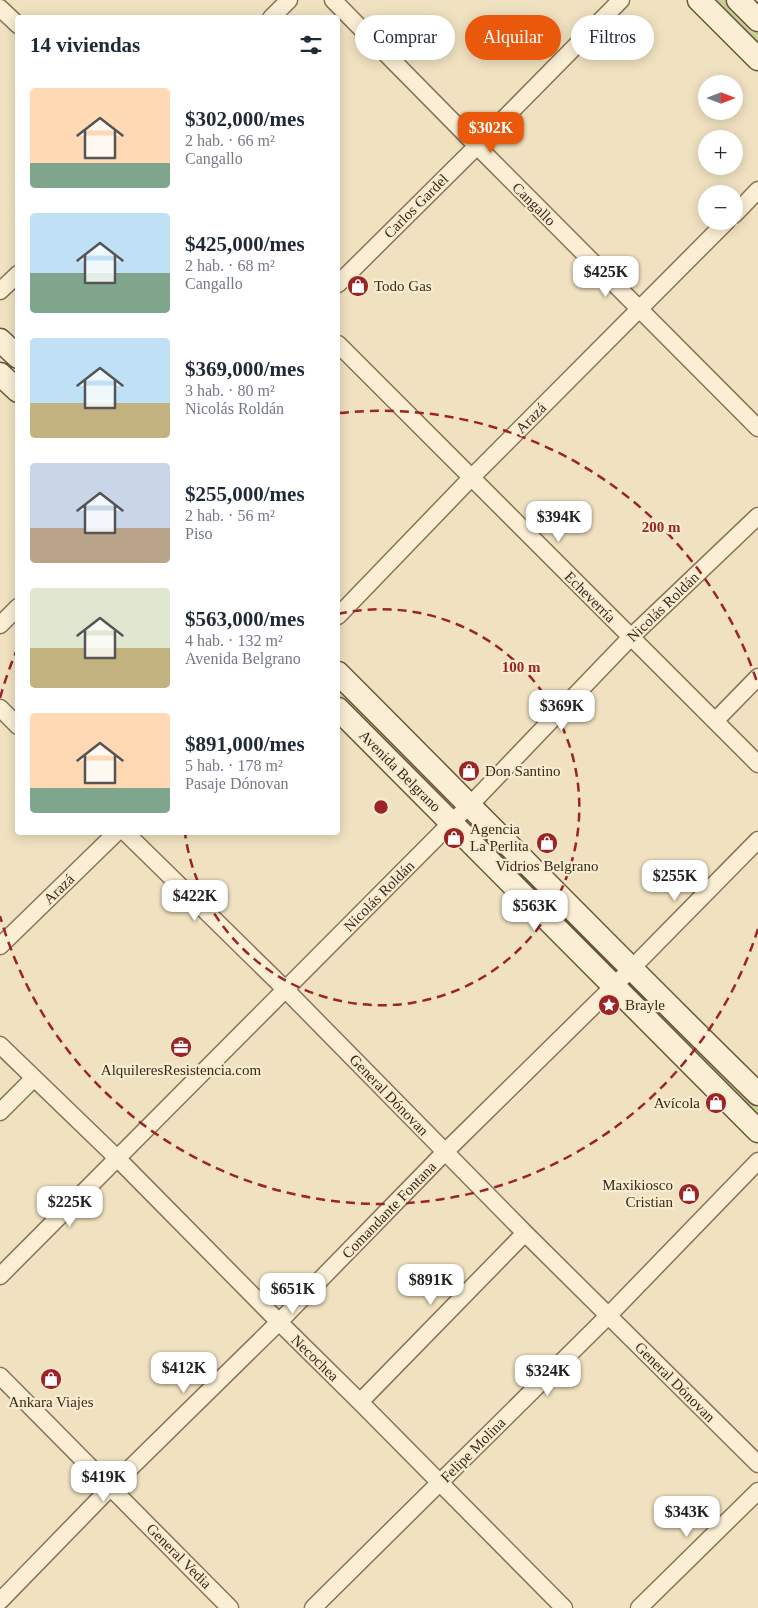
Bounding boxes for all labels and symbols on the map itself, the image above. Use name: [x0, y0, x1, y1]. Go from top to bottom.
north arrow: [698, 75, 742, 120]
pin: $302K: [456, 112, 526, 154]
street label: Carlos Gardel: [381, 171, 451, 241]
street label: Cangallo: [509, 179, 559, 229]
pin: $425K: [571, 256, 641, 298]
shop icon: Todo Gas: [346, 274, 370, 298]
place label: Todo Gas: [374, 278, 432, 294]
street label: Arazá: [513, 399, 550, 436]
pin: $394K: [524, 500, 594, 543]
text: 200 m: [642, 519, 681, 535]
street label: Echeverría: [561, 568, 619, 626]
street label: Nicolás Roldán: [624, 569, 702, 645]
text: 100 m: [502, 659, 541, 675]
pin: $369K: [527, 690, 597, 732]
street label: Avenida Belgrano: [356, 727, 444, 815]
shop icon: Don Santino: [457, 759, 481, 783]
place label: Don Santino: [485, 763, 560, 779]
centre of rings: [372, 798, 390, 816]
place label: Agencia La Perlita: [470, 821, 529, 854]
shop icon: Agencia La Perlita: [442, 826, 466, 850]
shop icon: Vidrios Belgrano: [535, 831, 559, 855]
street label: Nicolás Roldán: [340, 857, 418, 935]
place label: Vidrios Belgrano: [496, 858, 598, 874]
pin: $255K: [640, 860, 710, 902]
street label: Arazá: [41, 871, 78, 907]
pin: $422K: [160, 880, 230, 922]
pin: $563K: [500, 890, 570, 932]
place icon: Brayle: [597, 993, 621, 1017]
place label: Brayle: [625, 997, 665, 1013]
office icon: AlquileresResistencia.com: [169, 1035, 193, 1059]
street label: General Dónovan: [346, 1051, 432, 1139]
place label: AlquileresResistencia.com: [101, 1062, 262, 1078]
shop icon: Avícola: [704, 1091, 728, 1115]
place label: Avícola: [654, 1095, 700, 1111]
street label: Comandante Fontana: [339, 1158, 439, 1262]
place label: Maxikiosco Cristian: [602, 1177, 673, 1210]
shop icon: Maxikiosco Cristian: [677, 1182, 701, 1206]
pin: $225K: [35, 1186, 105, 1228]
pin: $891K: [396, 1264, 466, 1306]
pin: $651K: [258, 1272, 328, 1315]
street label: Necochea: [288, 1332, 342, 1385]
street label: General Dónovan: [632, 1339, 719, 1426]
pin: $412K: [149, 1352, 219, 1394]
pin: $324K: [513, 1354, 583, 1397]
shop icon: Ankara Viajes: [39, 1367, 63, 1391]
place label: Ankara Viajes: [8, 1394, 94, 1410]
street label: Felipe Molina: [437, 1414, 509, 1486]
pin: $419K: [69, 1460, 139, 1503]
pin: $343K: [652, 1496, 722, 1538]
street label: General Vedia: [143, 1520, 215, 1592]

